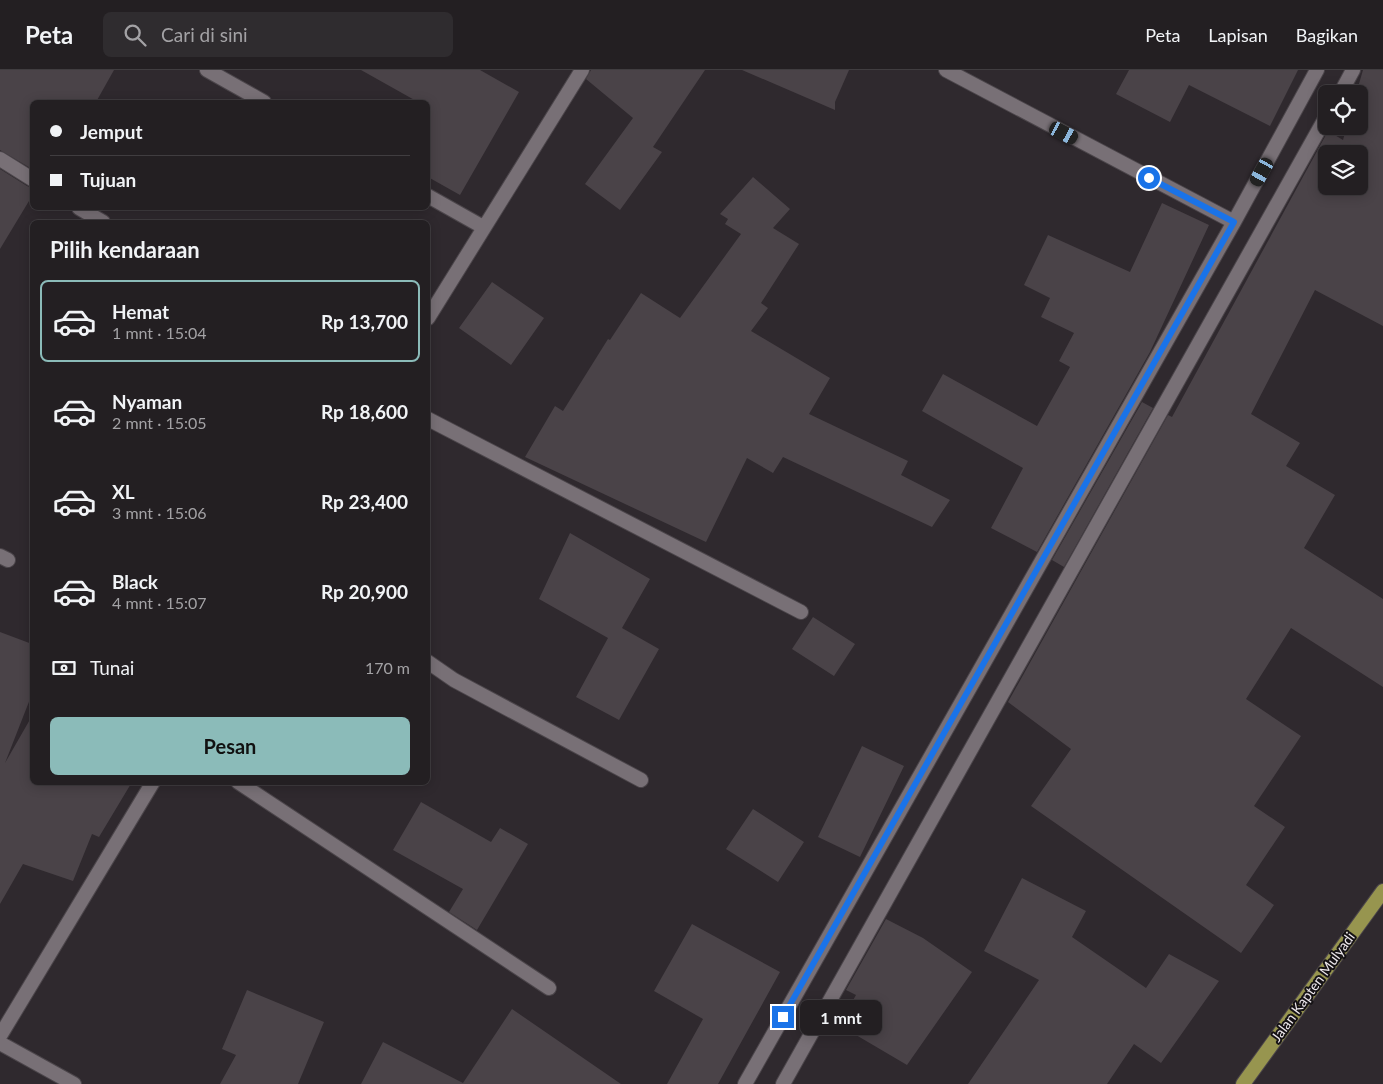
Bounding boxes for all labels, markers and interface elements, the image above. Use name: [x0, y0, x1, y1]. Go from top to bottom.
search box: [103, 12, 453, 57]
text: Peta: [25, 20, 73, 49]
icon: search: [121, 21, 149, 49]
text: Cari di sini: [161, 23, 248, 46]
text: Peta: [1145, 24, 1180, 46]
text: Lapisan: [1208, 24, 1268, 46]
text: Bagikan: [1296, 24, 1358, 46]
map controls: [1318, 85, 1368, 195]
button: locate: [1318, 85, 1368, 135]
car: [1047, 119, 1080, 147]
text: Jemput: [80, 120, 142, 143]
button: layers: [1318, 145, 1368, 195]
car: [1248, 155, 1275, 189]
route start: [1138, 167, 1160, 189]
text: Tujuan: [80, 168, 136, 191]
text: Pilih kendaraan: [50, 236, 200, 263]
icon: car: [52, 299, 97, 344]
text: Hemat: [112, 300, 169, 323]
text: Rp 13,700: [321, 310, 408, 333]
text: 1 mnt · 15:04: [112, 323, 207, 342]
icon: car: [52, 389, 97, 434]
text: Nyaman: [112, 390, 182, 413]
text: Rp 18,600: [321, 400, 408, 423]
text: 2 mnt · 15:05: [112, 413, 207, 432]
icon: car: [52, 479, 97, 524]
text: XL: [112, 480, 135, 503]
text: Rp 23,400: [321, 490, 408, 513]
text: 3 mnt · 15:06: [112, 503, 207, 522]
icon: car: [52, 569, 97, 614]
text: Black: [112, 570, 158, 593]
text: Rp 20,900: [321, 580, 408, 603]
text: 4 mnt · 15:07: [112, 593, 207, 612]
icon: cash: [50, 654, 78, 682]
text: Tunai: [90, 656, 134, 679]
text: 170 m: [365, 658, 410, 677]
button: Pesan: [50, 717, 410, 775]
street label: Jalan Kapten Mulyadi: [1267, 929, 1358, 1045]
callout: 1 mnt: [800, 1000, 883, 1034]
route end: [772, 1006, 794, 1028]
text: 1 mnt: [820, 1008, 862, 1027]

